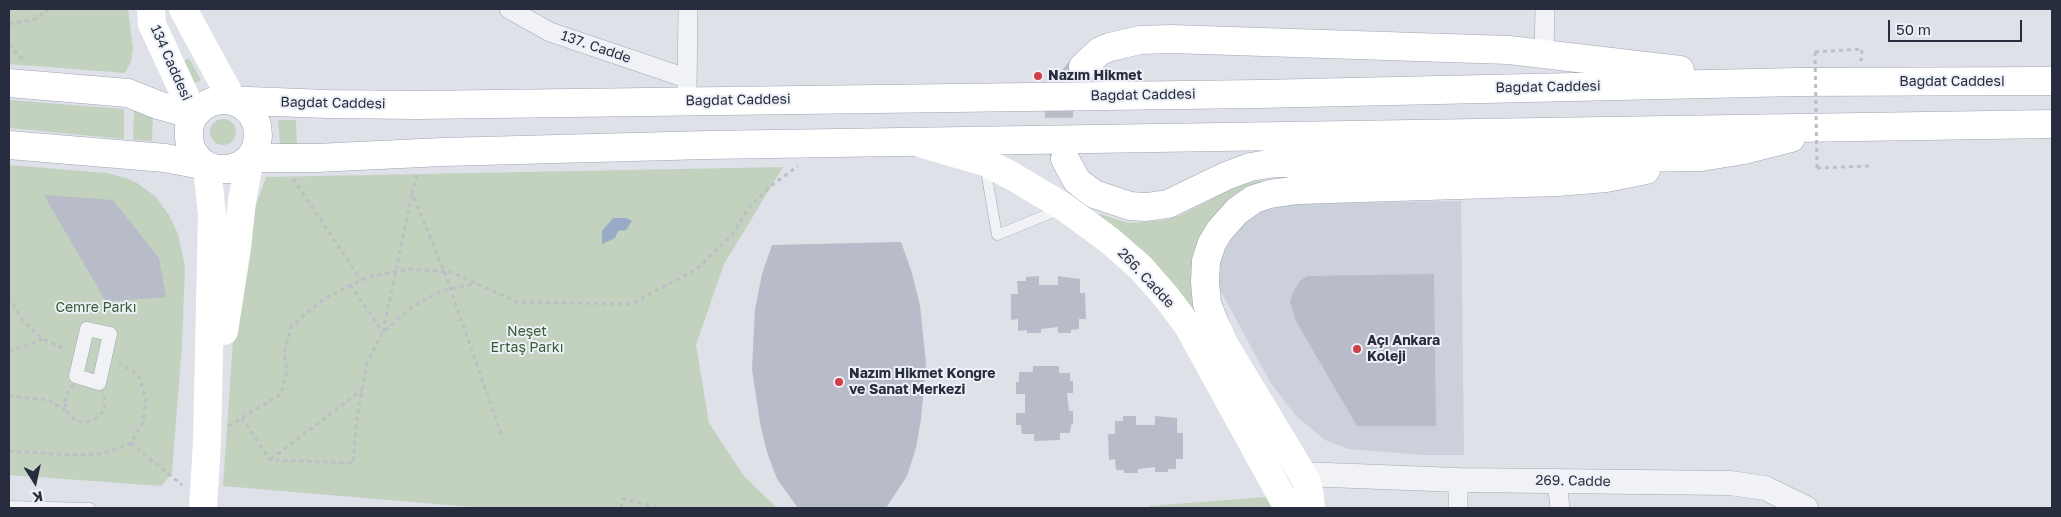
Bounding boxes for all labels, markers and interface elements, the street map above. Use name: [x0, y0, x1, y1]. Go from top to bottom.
scale bar: [1891, 10, 2025, 42]
text: 50 m: [1896, 20, 1931, 38]
street label: 134 Caddesi: [147, 23, 195, 103]
street label: 137. Cadde: [559, 27, 633, 67]
place label: Nazım Hikmet: [1048, 68, 1142, 84]
marker: Nazım Hikmet: [1032, 70, 1044, 82]
street label: Bağdat Caddesi: [1899, 74, 2005, 90]
street label: Bağdat Caddesi: [1495, 78, 1601, 96]
street label: Bağdat Caddesi: [1090, 86, 1196, 104]
street label: Bağdat Caddesi: [685, 91, 791, 109]
street label: Bağdat Caddesi: [280, 94, 386, 112]
street label: 266. Cadde: [1114, 245, 1178, 311]
park label: Cemre Parkı: [55, 300, 137, 316]
park label: Neşet Ertaş Parkı: [491, 324, 563, 357]
place label: Açı Ankara Koleji: [1367, 333, 1440, 366]
marker: Açı Ankara Koleji: [1351, 343, 1363, 355]
place label: Nazım Hikmet Kongre ve Sanat Merkezi: [849, 366, 995, 398]
marker: Nazım Hikmet Kongre ve Sanat Merkezi: [833, 376, 845, 388]
north arrow: [10, 457, 60, 507]
street label: 269. Cadde: [1535, 472, 1611, 490]
text: K: [31, 488, 44, 507]

